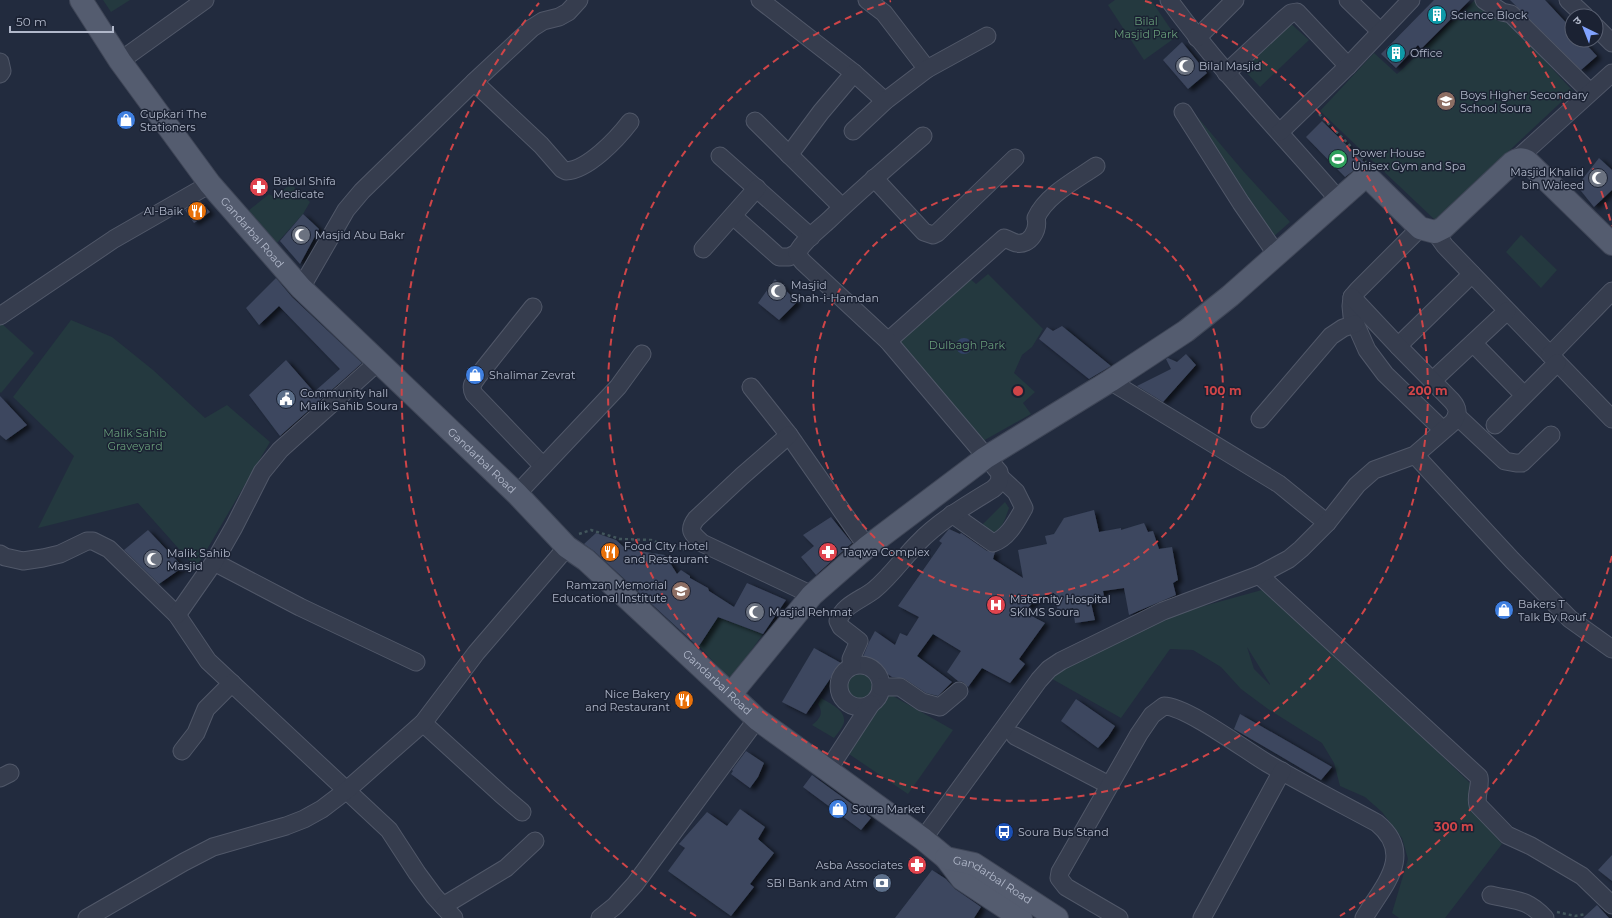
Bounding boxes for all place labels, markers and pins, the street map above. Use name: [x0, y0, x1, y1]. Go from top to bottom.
building icon: Science Block: [1426, 4, 1448, 26]
place label: Science Block: [1451, 8, 1528, 22]
building icon: Office: [1385, 42, 1407, 64]
place label: Office: [1410, 46, 1443, 60]
mosque icon: Bilal Masjid: [1174, 55, 1196, 77]
place label: Bilal Masjid: [1199, 59, 1261, 73]
place label: Boys Higher Secondary School Soura: [1460, 88, 1588, 115]
school or university icon: Boys Higher Secondary School Soura: [1435, 90, 1457, 112]
place label: Gupkari The Stationers: [140, 107, 207, 134]
shop icon: Gupkari The Stationers: [115, 109, 137, 131]
place label: Power House Unisex Gym and Spa: [1352, 146, 1466, 173]
sports icon: Power House Unisex Gym and Spa: [1327, 148, 1349, 170]
place label: Masjid Khalid bin Waleed: [1510, 165, 1584, 192]
mosque icon: Masjid Khalid bin Waleed: [1587, 167, 1609, 189]
place label: Babul Shifa Medicate: [273, 174, 336, 201]
pharmacy icon: Babul Shifa Medicate: [248, 176, 270, 198]
restaurant icon: Al-Baik: [186, 200, 208, 222]
place label: Al-Baik: [144, 204, 183, 218]
mosque icon: Masjid Abu Bakr: [290, 224, 312, 246]
place label: Masjid Abu Bakr: [315, 228, 405, 242]
place label: Masjid Shah-i-Hamdan: [791, 278, 879, 305]
mosque icon: Masjid Shah-i-Hamdan: [766, 280, 788, 302]
shop icon: Shalimar Zevrat: [464, 364, 486, 386]
place label: Shalimar Zevrat: [489, 368, 576, 382]
centre of rings: [1011, 384, 1025, 398]
place label: Community hall Malik Sahib Soura: [300, 386, 398, 413]
public building icon: Community hall Malik Sahib Soura: [275, 388, 297, 410]
place label: Food City Hotel and Restaurant: [624, 539, 709, 566]
restaurant icon: Food City Hotel and Restaurant: [599, 541, 621, 563]
pharmacy icon: Taqwa Complex: [817, 541, 839, 563]
place label: Taqwa Complex: [842, 545, 930, 559]
place label: Malik Sahib Masjid: [167, 546, 230, 573]
mosque icon: Malik Sahib Masjid: [142, 548, 164, 570]
place label: Ramzan Memorial Educational Institute: [552, 578, 667, 605]
school or university icon: Ramzan Memorial Educational Institute: [670, 580, 692, 602]
place label: Maternity Hospital SKIMS Soura: [1010, 592, 1111, 619]
hospital icon: Maternity Hospital SKIMS Soura: [985, 594, 1007, 616]
place label: Bakers T Talk By Rouf: [1518, 597, 1587, 624]
shop icon: Bakers T Talk By Rouf: [1493, 599, 1515, 621]
mosque icon: Masjid Rehmat: [744, 601, 766, 623]
place label: Masjid Rehmat: [769, 605, 853, 619]
place label: Nice Bakery and Restaurant: [585, 687, 671, 714]
restaurant icon: Nice Bakery and Restaurant: [673, 689, 695, 711]
shop icon: Soura Market: [827, 798, 849, 820]
place label: Soura Market: [852, 802, 926, 816]
bus stop icon: Soura Bus Stand: [993, 821, 1015, 843]
place label: Soura Bus Stand: [1018, 825, 1109, 839]
pharmacy icon: Asba Associates: [906, 854, 928, 876]
place label: Asba Associates: [816, 858, 904, 872]
bank icon: SBI Bank and Atm: [871, 872, 893, 894]
place label: SBI Bank and Atm: [767, 876, 868, 890]

